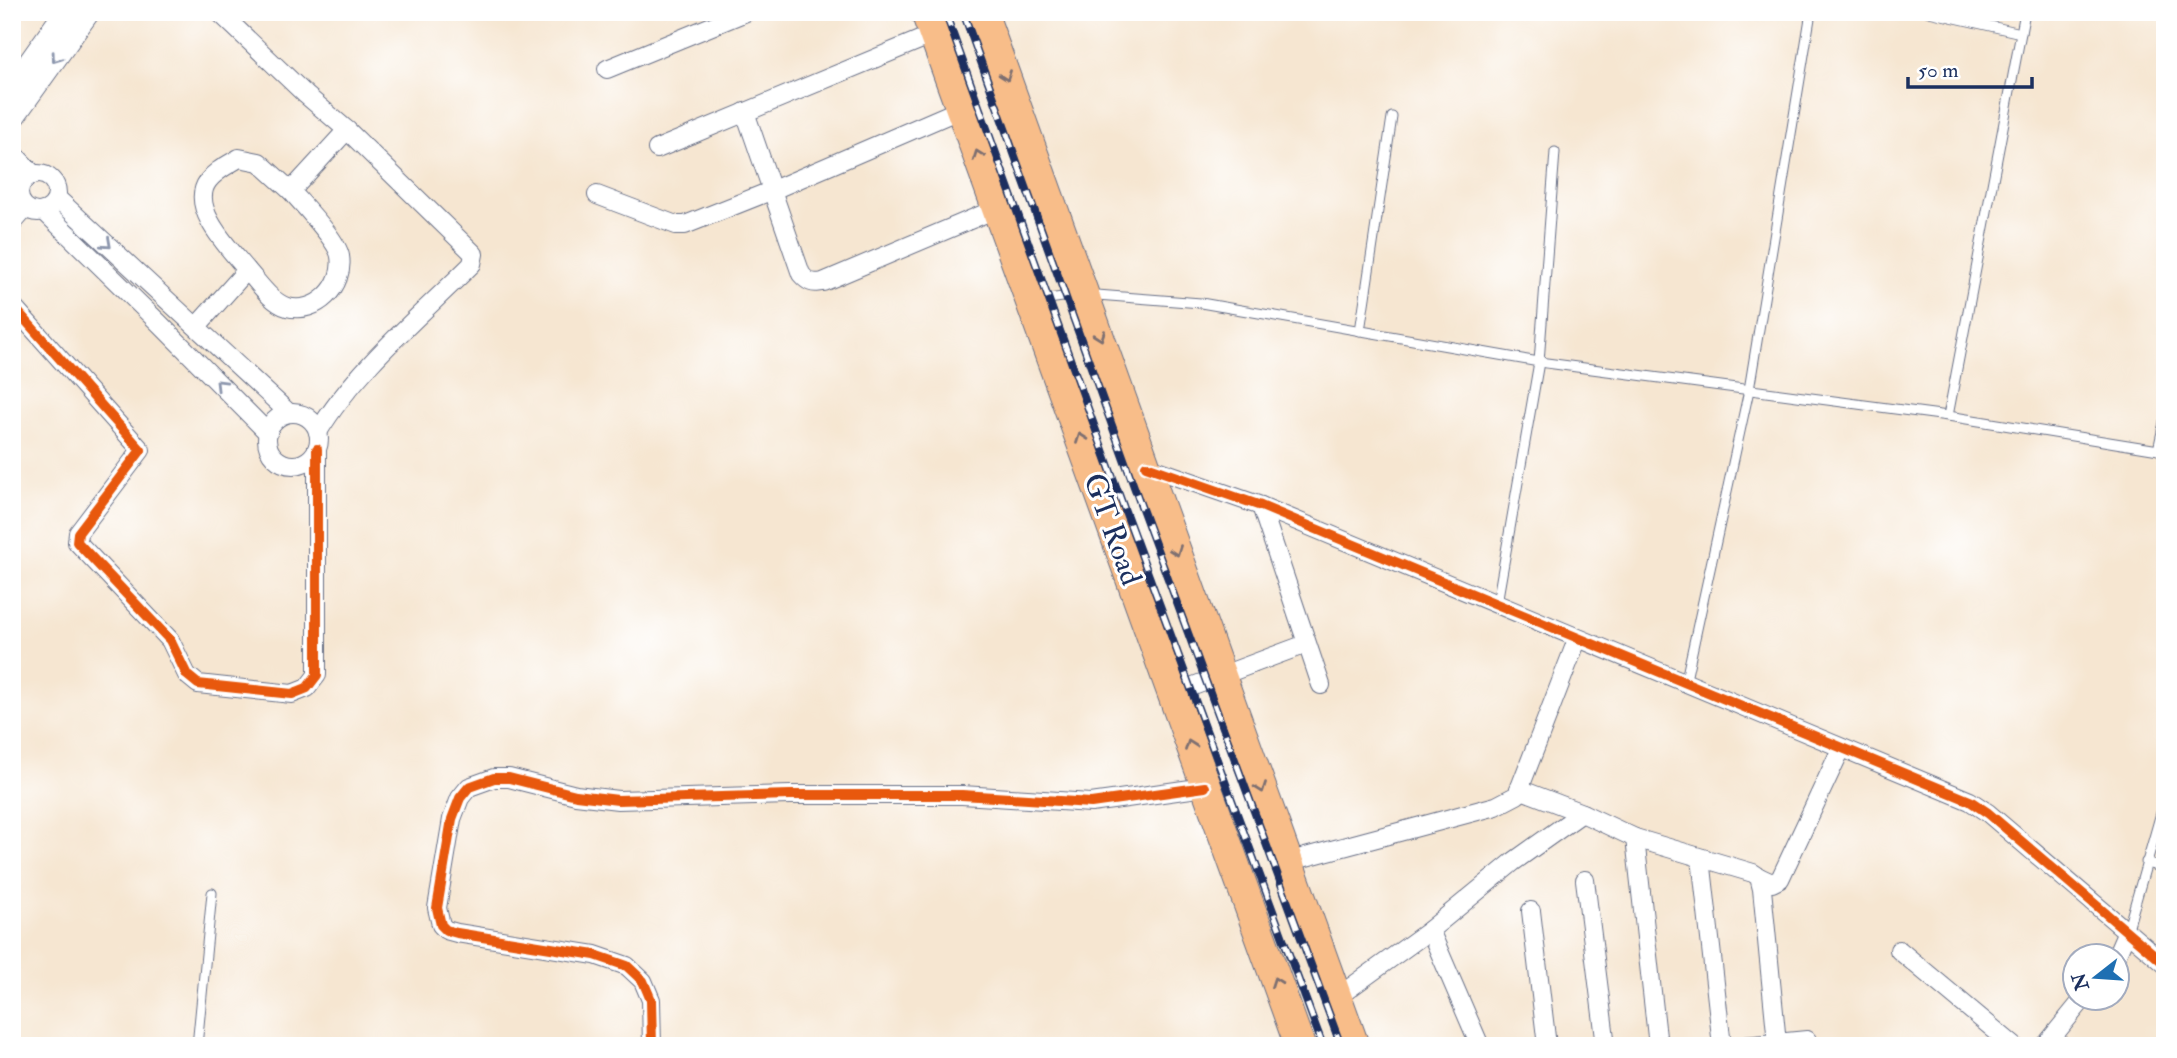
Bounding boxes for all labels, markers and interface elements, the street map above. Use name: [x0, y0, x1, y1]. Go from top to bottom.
scale bar: [1908, 46, 2032, 90]
one-way arrow: [52, 51, 64, 63]
text: 50 m: [1918, 57, 1959, 84]
one-way arrow: [998, 70, 1012, 82]
one-way arrow: [973, 150, 987, 162]
one-way arrow: [99, 236, 112, 248]
one-way arrow: [1092, 330, 1106, 342]
one-way arrow: [215, 380, 228, 393]
one-way arrow: [1075, 433, 1089, 445]
street label: GT Road: [1075, 468, 1150, 590]
one-way arrow: [1168, 544, 1182, 556]
one-way arrow: [1184, 739, 1198, 751]
one-way arrow: [1253, 782, 1267, 794]
north arrow: [2062, 942, 2132, 1012]
text: N: [2066, 969, 2095, 994]
one-way arrow: [1270, 976, 1284, 988]

